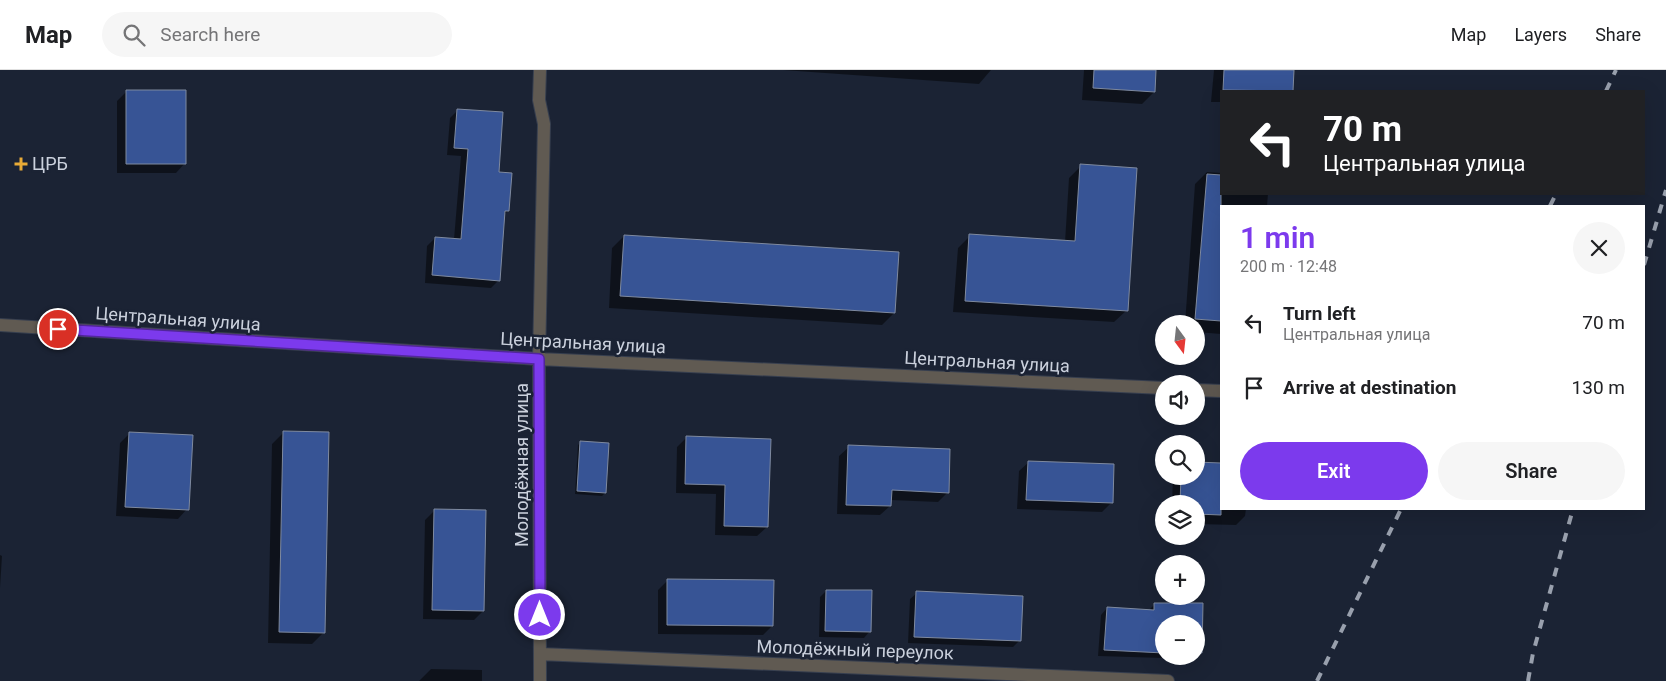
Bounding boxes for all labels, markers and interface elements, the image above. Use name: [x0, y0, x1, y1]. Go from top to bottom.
search box: [102, 12, 452, 57]
text: Map: [25, 21, 72, 49]
icon: search: [120, 21, 148, 49]
text: Search here: [160, 23, 260, 46]
text: Map: [1451, 24, 1486, 45]
text: Layers: [1514, 24, 1567, 45]
text: Share: [1595, 24, 1641, 45]
text: 70 m: [1323, 109, 1402, 150]
icon: left: [1240, 110, 1305, 175]
text: Центральная улица: [1323, 151, 1526, 176]
place label: ЦРБ: [32, 153, 68, 174]
marker: ЦРБ: [14, 157, 28, 171]
text: 1 min: [1240, 220, 1315, 255]
button: close: [1573, 222, 1625, 274]
text: 200 m · 12:48: [1240, 257, 1337, 276]
street label: Центральная улица: [95, 302, 261, 335]
text: Turn left: [1283, 302, 1356, 325]
pin: [37, 308, 79, 350]
icon: left: [1240, 309, 1268, 337]
text: 70 m: [1582, 311, 1625, 334]
icon: arrive: [44, 315, 72, 343]
north arrow: [1155, 315, 1205, 365]
map controls: [1155, 315, 1205, 665]
text: Центральная улица: [1283, 325, 1430, 344]
street label: Центральная улица: [500, 328, 666, 357]
street label: Центральная улица: [904, 347, 1070, 376]
icon: arrive: [1240, 374, 1268, 402]
button: sound: [1155, 375, 1205, 425]
text: Arrive at destination: [1283, 376, 1456, 399]
text: 130 m: [1572, 376, 1625, 399]
street label: Молодёжная улица: [511, 383, 532, 547]
button: search: [1155, 435, 1205, 485]
button: Exit: [1240, 442, 1428, 500]
button: Share: [1438, 442, 1625, 500]
button: layers: [1155, 495, 1205, 545]
button: +: [1155, 555, 1205, 605]
position arrow: [513, 588, 565, 640]
button: −: [1155, 615, 1205, 665]
street label: Молодёжный переулок: [756, 636, 954, 663]

